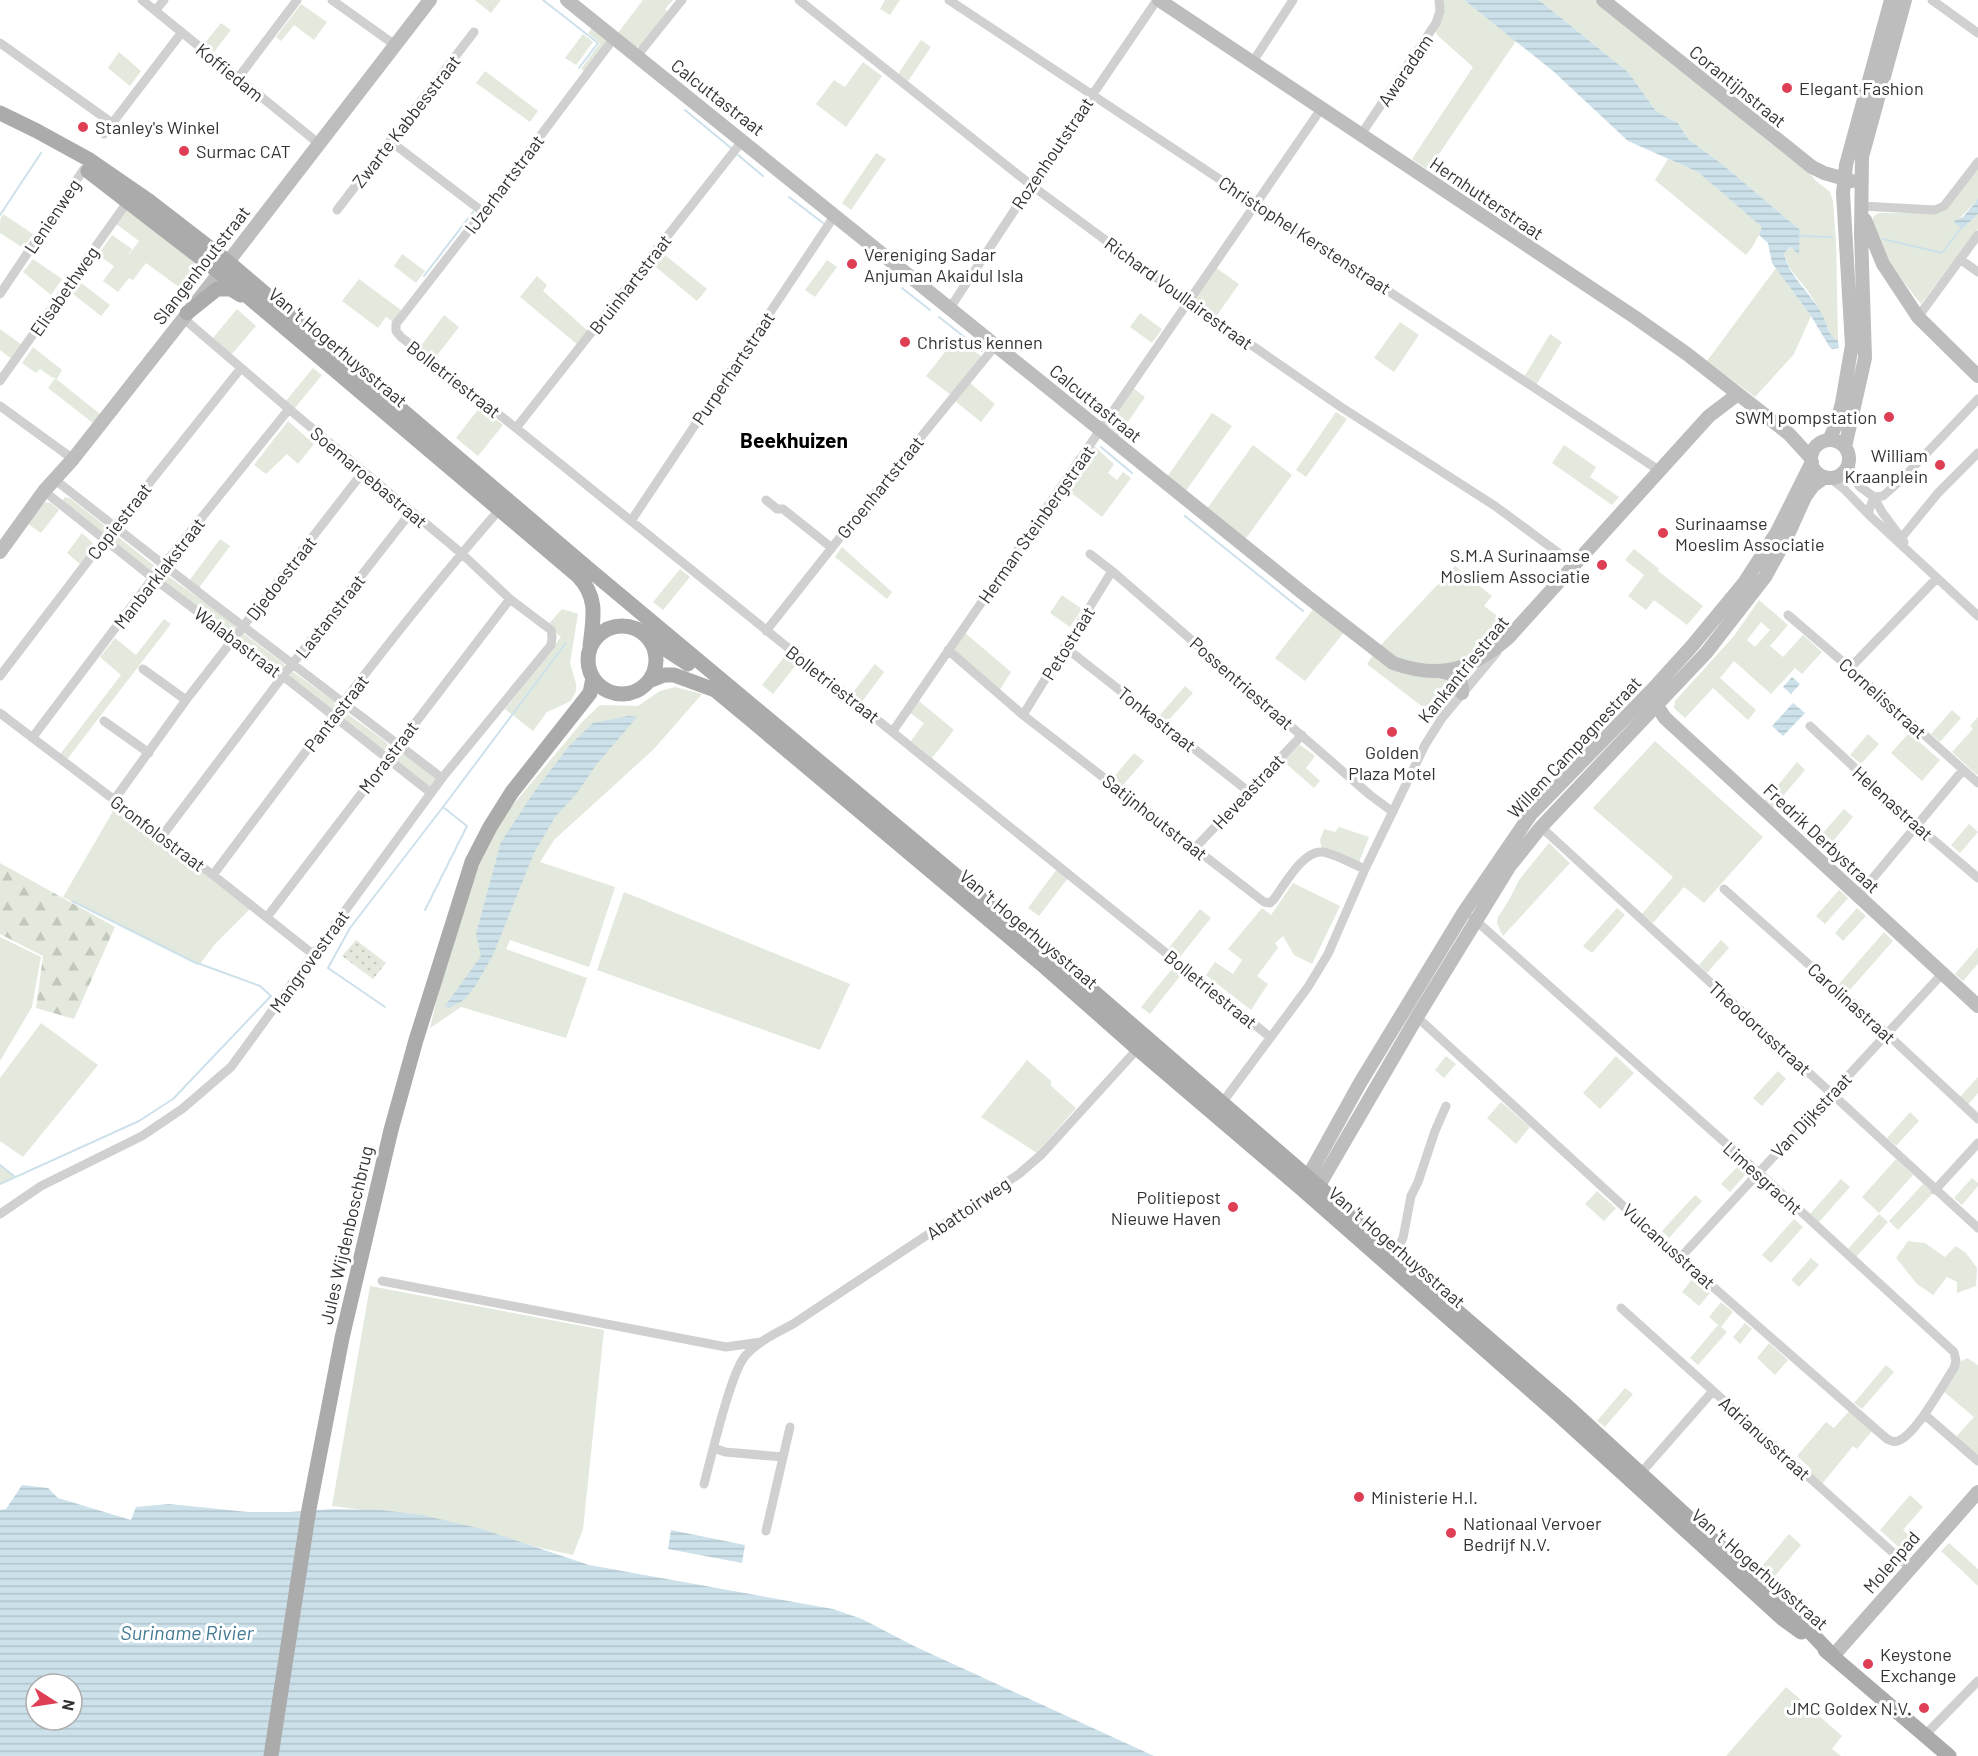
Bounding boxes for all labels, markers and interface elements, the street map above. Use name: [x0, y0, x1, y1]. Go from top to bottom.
street label: Awaradam: [1373, 30, 1437, 110]
street label: Koffiedam: [192, 38, 268, 106]
street label: Corantijnstraat: [1685, 40, 1791, 132]
street label: Zwarte Kabbesstraat: [347, 50, 465, 192]
street label: Calcuttastraat: [667, 54, 769, 140]
place label: Elegant Fashion: [1799, 77, 1924, 99]
marker: Elegant Fashion: [1780, 81, 1794, 95]
street label: Rozenhoutstraat: [1006, 93, 1098, 213]
place label: Stanley's Winkel: [95, 116, 219, 138]
marker: Stanley's Winkel: [76, 120, 90, 134]
street label: IJzerhartstraat: [460, 130, 548, 238]
place label: Surmac CAT: [196, 140, 291, 162]
marker: Surmac CAT: [177, 144, 191, 158]
street label: Hernhutterstraat: [1426, 152, 1548, 244]
street label: Christophel Kerstenstraat: [1215, 171, 1395, 299]
street label: Lenienweg: [19, 175, 85, 257]
street label: Slangenhoutstraat: [148, 201, 254, 329]
street label: Bruinhartstraat: [584, 230, 676, 338]
street label: Richard Voullairestraat: [1101, 232, 1257, 354]
street label: Elisabethweg: [25, 242, 103, 340]
place label: Vereniging Sadar Anjuman Akaidul Isla: [864, 243, 1024, 286]
marker: Vereniging Sadar Anjuman Akaidul Isla: [845, 257, 859, 271]
street label: Van 't Hogerhuysstraat: [264, 283, 412, 411]
street label: Purperhartstraat: [687, 307, 779, 429]
place label: Christus kennen: [917, 331, 1043, 353]
marker: Christus kennen: [898, 335, 912, 349]
street label: Bolletriestraat: [403, 336, 505, 422]
street label: Calcuttastraat: [1046, 359, 1146, 447]
place label: SWM pompstation: [1735, 406, 1877, 428]
marker: SWM pompstation: [1882, 410, 1896, 424]
street label: Soemaroebastraat: [306, 422, 432, 532]
district label: Beekhuizen: [740, 427, 848, 452]
street label: Groenhartstraat: [832, 431, 928, 543]
street label: Herman Steinbergstraat: [973, 441, 1099, 607]
place label: William Kraanplein: [1844, 444, 1928, 487]
marker: William Kraanplein: [1933, 458, 1947, 472]
street label: Copiestraat: [82, 478, 156, 564]
place label: Surinaamse Moeslim Associatie: [1675, 512, 1825, 555]
street label: Manbarklakstraat: [109, 513, 209, 633]
marker: Surinaamse Moeslim Associatie: [1656, 526, 1670, 540]
street label: Djedoestraat: [241, 532, 321, 624]
place label: S.M.A Surinaamse Mosliem Associatie: [1440, 544, 1590, 587]
marker: S.M.A Surinaamse Mosliem Associatie: [1595, 558, 1609, 572]
street label: Lastanstraat: [291, 570, 369, 662]
street label: Walabastraat: [190, 602, 286, 682]
street label: Petostraat: [1037, 602, 1099, 684]
street label: Kankantriestraat: [1413, 611, 1513, 727]
street label: Possentriestraat: [1186, 632, 1298, 734]
street label: Bolletriestraat: [782, 641, 884, 727]
street label: Cornelisstraat: [1835, 653, 1931, 743]
street label: Pantastraat: [299, 670, 373, 756]
street label: Willem Campagnestraat: [1503, 671, 1645, 823]
street label: Tonkastraat: [1114, 682, 1200, 756]
street label: Morastraat: [354, 716, 422, 798]
marker: Golden Plaza Motel: [1385, 725, 1399, 739]
place label: Golden Plaza Motel: [1348, 741, 1436, 784]
street label: Heveastraat: [1208, 749, 1288, 833]
street label: Helenastraat: [1848, 761, 1938, 845]
street label: Satijnhoutstraat: [1098, 769, 1212, 865]
street label: Fredrik Derbystraat: [1759, 778, 1885, 898]
street label: Gronfolostraat: [106, 790, 210, 876]
street label: Van 't Hogerhuysstraat: [955, 865, 1103, 993]
street label: Mangrovestraat: [264, 905, 354, 1017]
street label: Bolletriestraat: [1160, 945, 1262, 1033]
street label: Carolinastraat: [1804, 958, 1900, 1048]
street label: Theodorusstraat: [1704, 976, 1816, 1080]
street label: Van Dijkstraat: [1766, 1068, 1856, 1162]
street label: Limesgracht: [1719, 1137, 1807, 1219]
street label: Jules Wijdenboschbrug: [315, 1144, 377, 1326]
street label: Abattoirweg: [922, 1172, 1014, 1244]
street label: Van 't Hogerhuysstraat: [1324, 1182, 1470, 1312]
place label: Politiepost Nieuwe Haven: [1111, 1186, 1221, 1229]
street label: Vulcanusstraat: [1618, 1199, 1720, 1293]
marker: Politiepost Nieuwe Haven: [1226, 1200, 1240, 1214]
street label: Adrianusstraat: [1715, 1391, 1815, 1485]
place label: Ministerie H.I.: [1371, 1486, 1478, 1508]
marker: Ministerie H.I.: [1352, 1490, 1366, 1504]
street label: Van 't Hogerhuysstraat: [1687, 1504, 1833, 1634]
place label: Nationaal Vervoer Bedrijf N.V.: [1463, 1512, 1602, 1555]
marker: Nationaal Vervoer Bedrijf N.V.: [1444, 1526, 1458, 1540]
street label: Molenpad: [1858, 1526, 1924, 1598]
water label: Suriname Rivier: [120, 1620, 255, 1644]
place label: Keystone Exchange: [1880, 1643, 1956, 1686]
marker: Keystone Exchange: [1861, 1657, 1875, 1671]
north arrow: [24, 1672, 84, 1732]
place label: JMC Goldex N.V.: [1786, 1697, 1912, 1719]
text: N: [59, 1698, 80, 1712]
marker: JMC Goldex N.V.: [1917, 1701, 1931, 1715]

